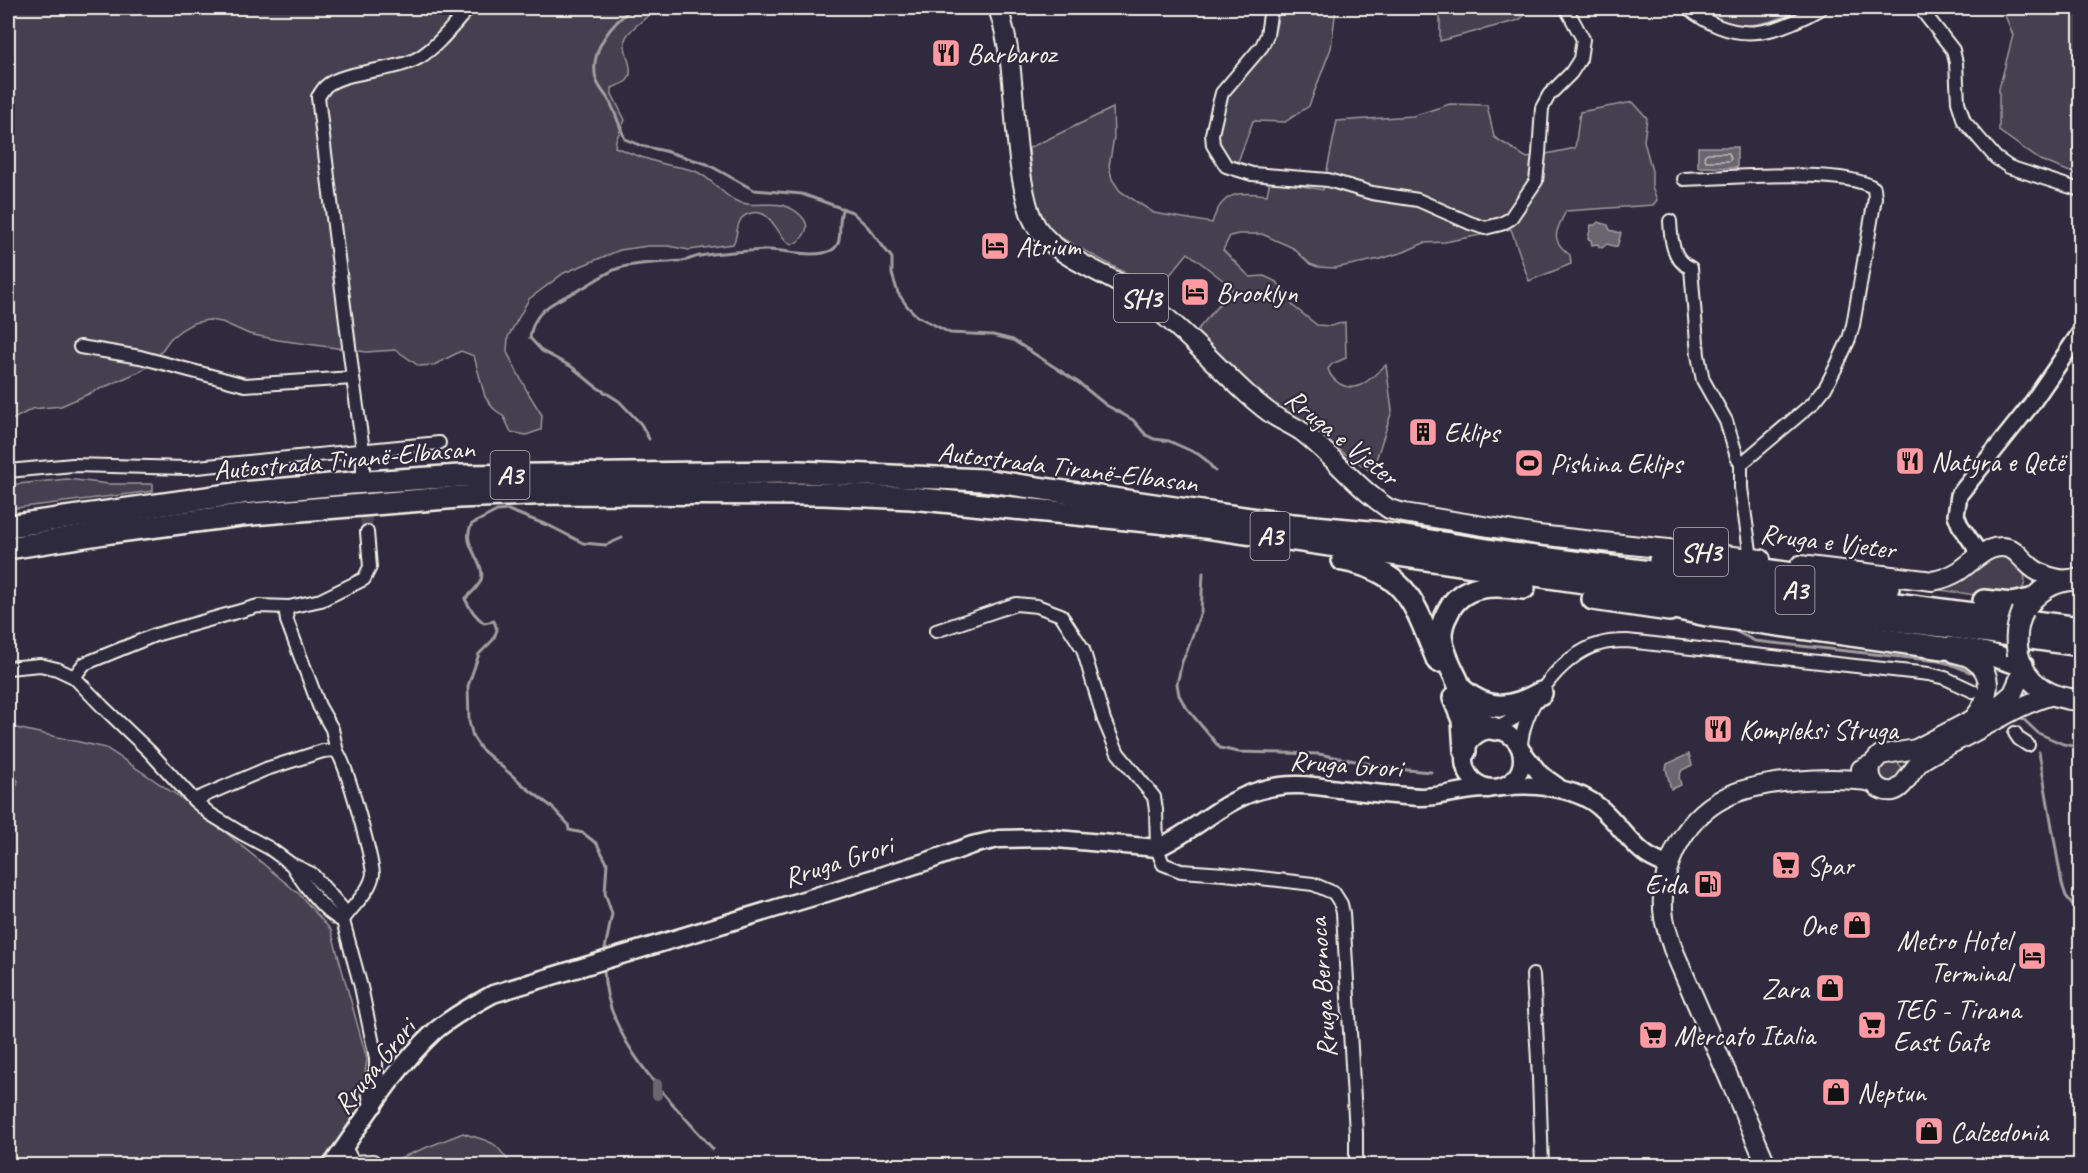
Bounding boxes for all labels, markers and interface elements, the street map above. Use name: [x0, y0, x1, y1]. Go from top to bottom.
place label: Barbaroz: [967, 36, 1059, 71]
restaurant icon: Barbaroz: [930, 37, 962, 69]
place label: Atrium: [1016, 229, 1082, 264]
hotel icon: Atrium: [979, 230, 1011, 262]
road number: SH3: [1114, 274, 1168, 322]
place label: Brooklyn: [1216, 275, 1298, 310]
hotel icon: Brooklyn: [1179, 276, 1211, 308]
street label: Rruga e Vjeter: [1278, 381, 1407, 495]
place label: Eklips: [1444, 415, 1502, 450]
building icon: Eklips: [1407, 416, 1439, 448]
street label: Autostrada Tiranë-Elbasan: [212, 430, 477, 488]
street label: Autostrada Tiranë-Elbasan: [936, 434, 1201, 500]
place label: Natyra e Qetë: [1931, 444, 2068, 479]
restaurant icon: Natyra e Qetë: [1894, 445, 1926, 477]
place label: Pishina Eklips: [1550, 446, 1684, 481]
sports icon: Pishina Eklips: [1513, 447, 1545, 479]
road number: A3: [490, 451, 530, 499]
road number: A3: [1250, 512, 1290, 560]
street label: Rruga e Vjeter: [1758, 515, 1900, 567]
road number: SH3: [1674, 528, 1728, 576]
road number: A3: [1776, 566, 1814, 614]
place label: Kompleksi Struga: [1739, 712, 1900, 747]
restaurant icon: Kompleksi Struga: [1702, 713, 1734, 745]
street label: Rruga Grori: [1289, 743, 1407, 786]
street label: Rruga Grori: [779, 826, 900, 895]
place label: Spar: [1807, 848, 1855, 883]
supermarket icon: Spar: [1770, 849, 1802, 881]
place label: Eida: [1645, 867, 1689, 902]
fuel station icon: Eida: [1692, 868, 1724, 900]
place label: One: [1800, 908, 1838, 943]
shop icon: One: [1841, 909, 1873, 941]
street label: Rruga Bernoca: [1300, 915, 1344, 1059]
place label: Metro Hotel Terminal: [1897, 923, 2016, 990]
hotel icon: Metro Hotel Terminal: [2016, 940, 2048, 972]
place label: Zara: [1761, 971, 1811, 1006]
shop icon: Zara: [1814, 972, 1846, 1004]
place label: TEG - Tirana East Gate: [1893, 992, 2023, 1059]
street label: Rruga Grori: [325, 1008, 425, 1121]
supermarket icon: TEG - Tirana East Gate: [1856, 1009, 1888, 1041]
place label: Mercato Italia: [1674, 1018, 1817, 1053]
supermarket icon: Mercato Italia: [1637, 1019, 1669, 1051]
place label: Neptun: [1857, 1075, 1927, 1110]
shop icon: Neptun: [1820, 1076, 1852, 1108]
place label: Calzedonia: [1950, 1114, 2050, 1149]
shop icon: Calzedonia: [1913, 1115, 1945, 1147]

